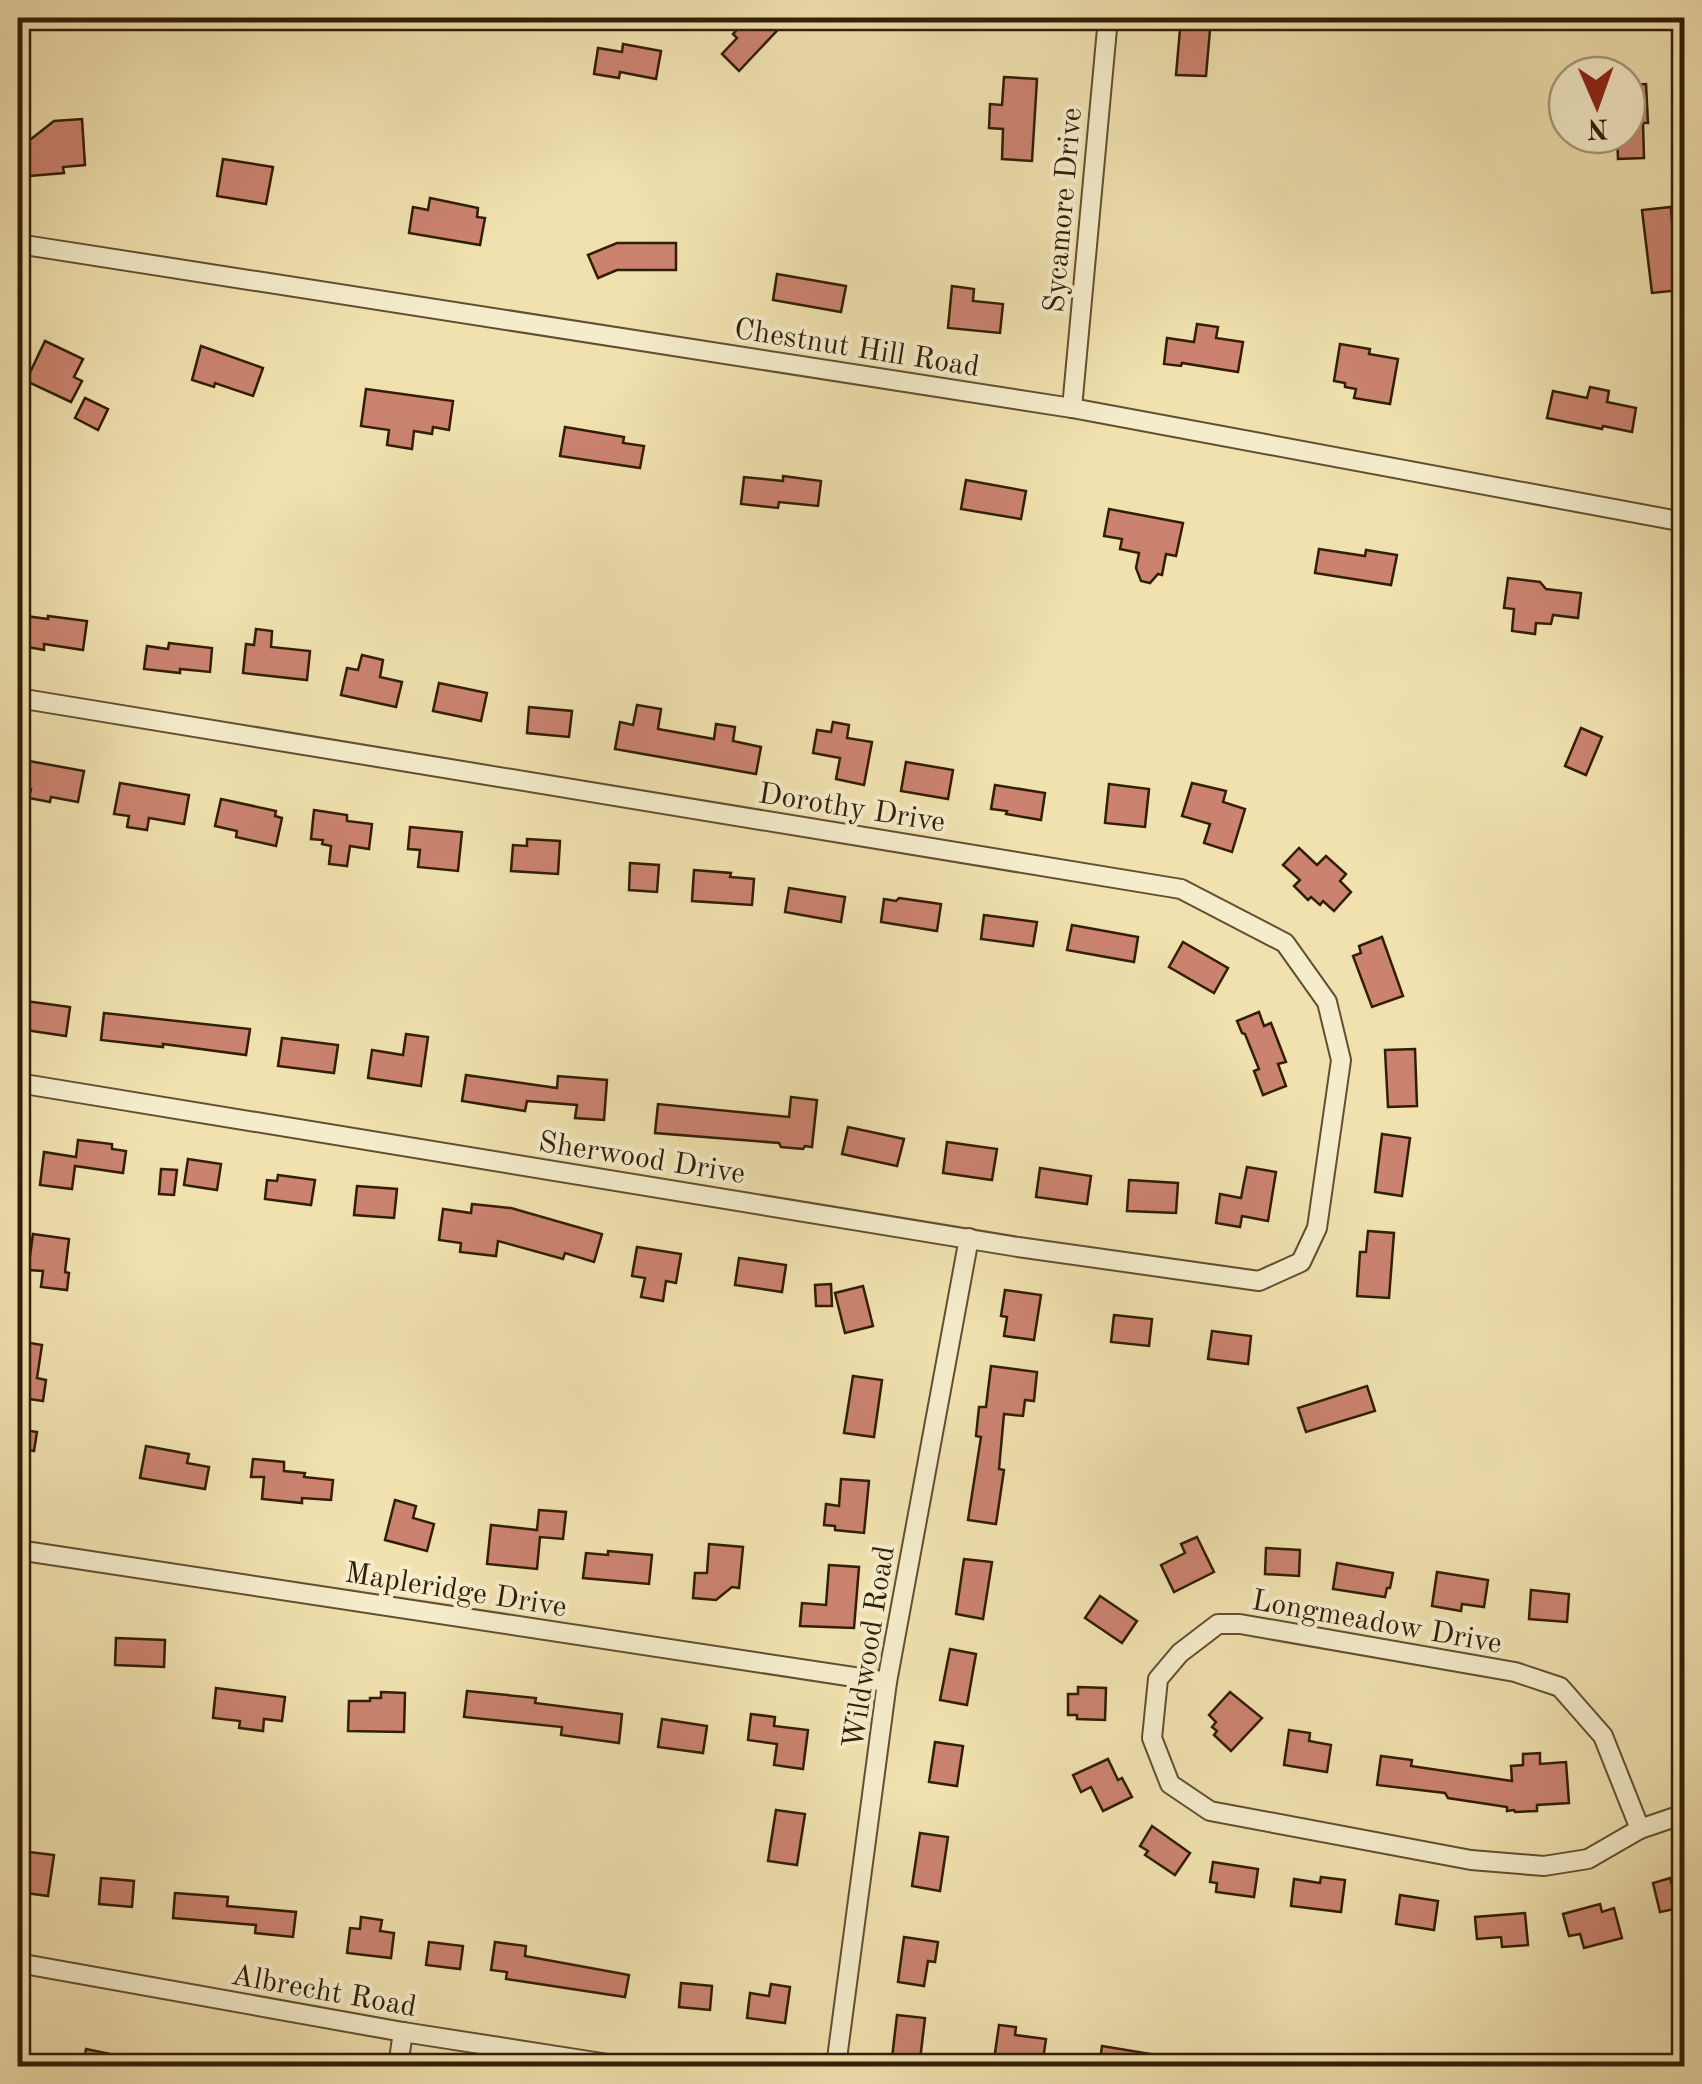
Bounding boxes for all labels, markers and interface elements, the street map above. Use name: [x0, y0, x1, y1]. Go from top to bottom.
north arrow: [1547, 55, 1647, 155]
street label: Sycamore Drive: [1040, 106, 1088, 314]
text: N: [1586, 113, 1609, 141]
street label: Chestnut Hill Road: [732, 315, 982, 383]
street label: Dorothy Drive: [756, 779, 947, 839]
street label: Sherwood Drive: [536, 1128, 747, 1190]
street label: Wildwood Road: [839, 1544, 901, 1751]
street label: Mapleridge Drive: [343, 1559, 569, 1623]
street label: Longmeadow Drive: [1249, 1586, 1504, 1660]
street label: Albrecht Road: [229, 1961, 419, 2023]

